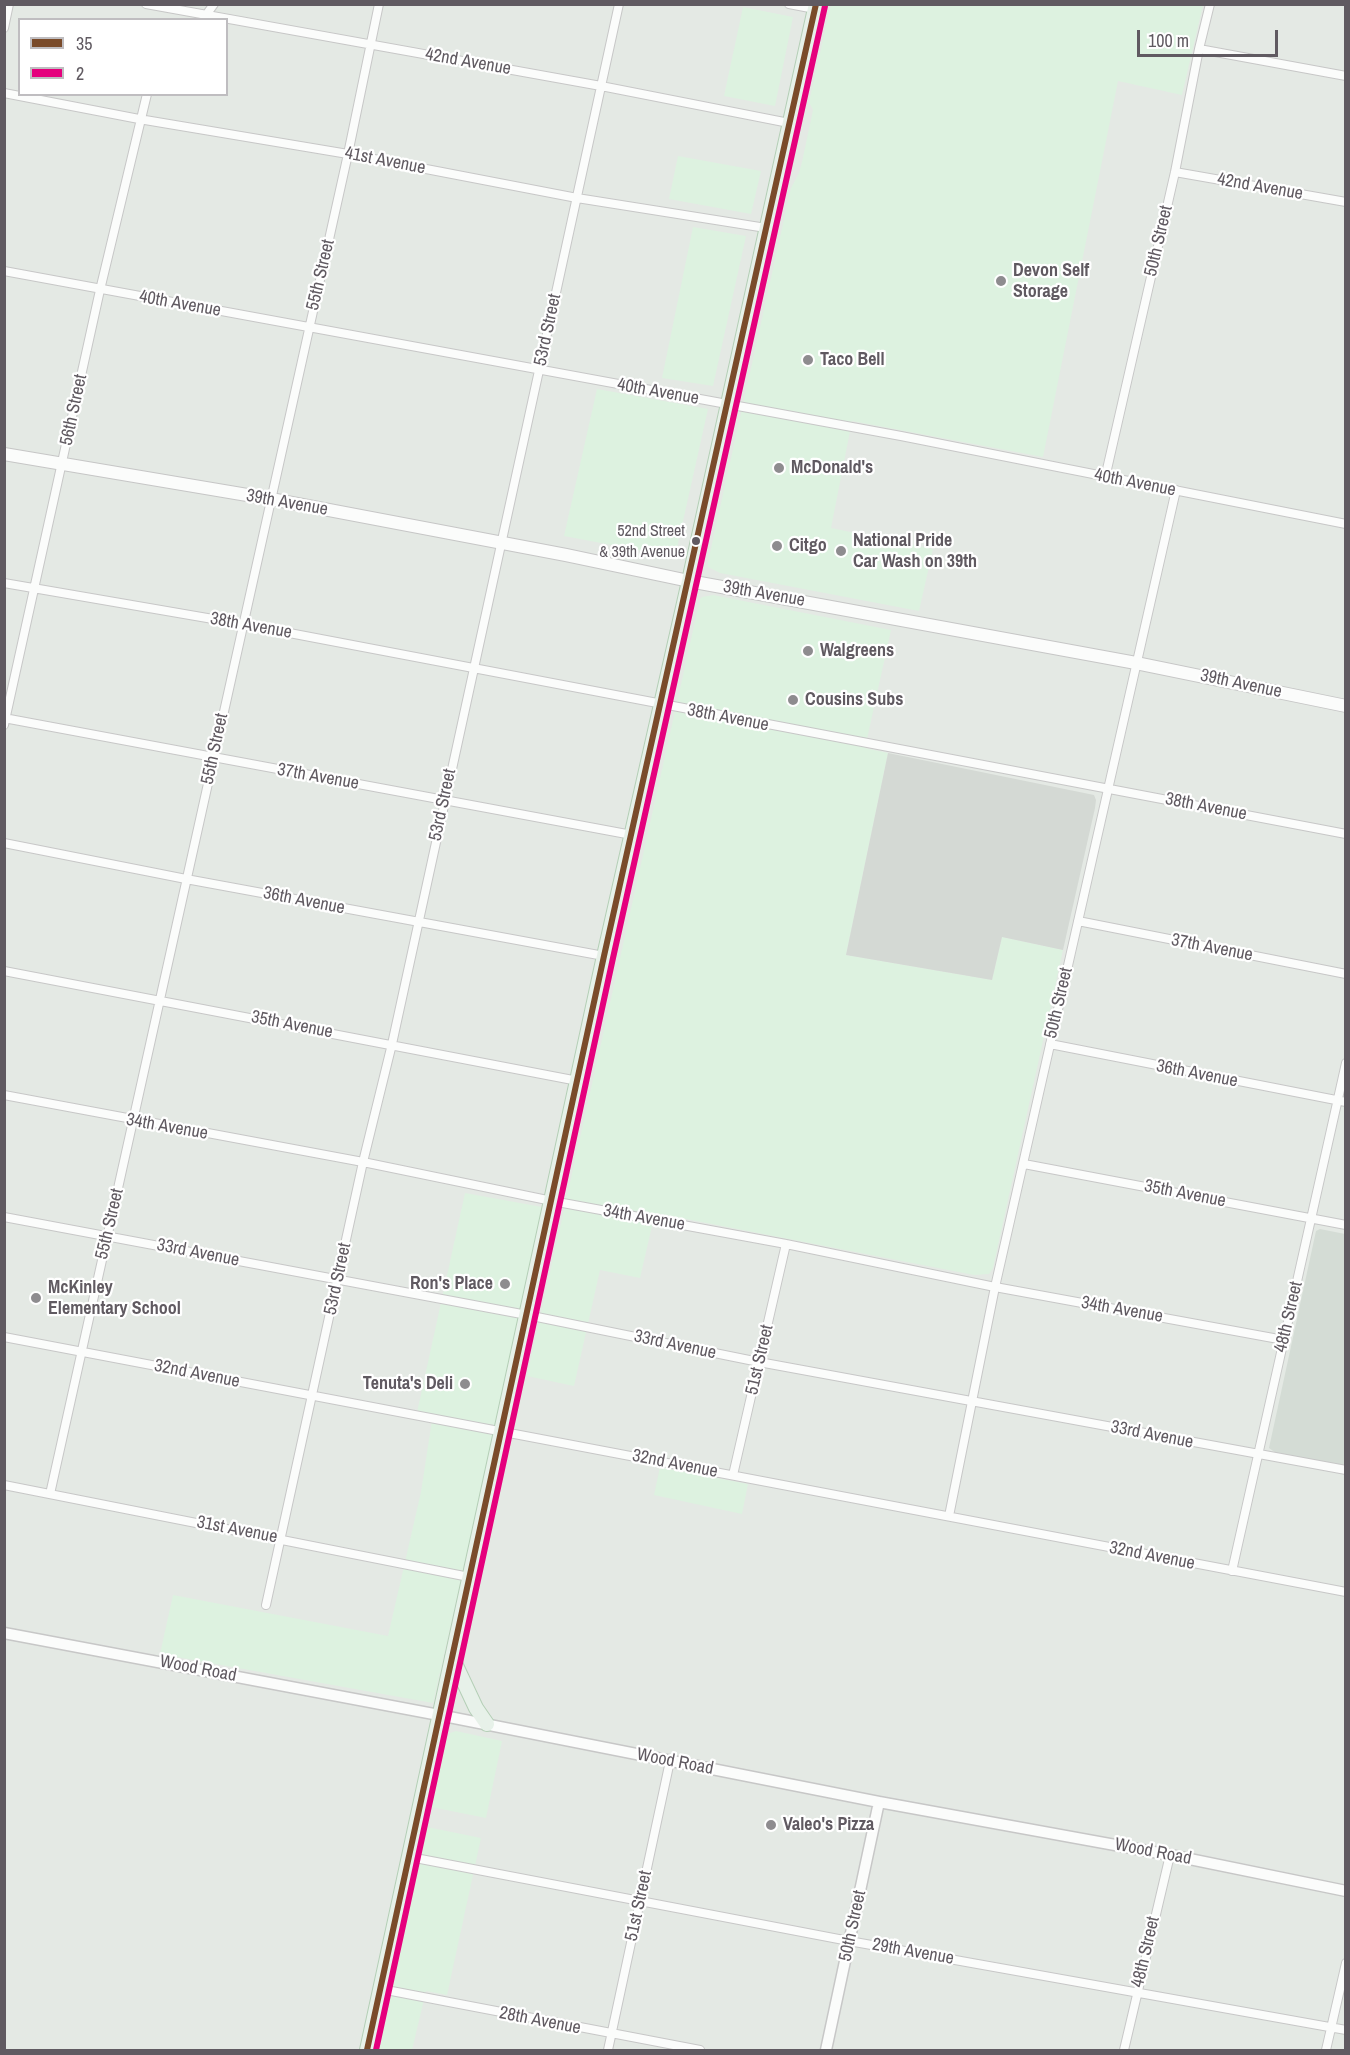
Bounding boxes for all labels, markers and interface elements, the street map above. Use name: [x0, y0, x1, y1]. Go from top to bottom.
legend: [18, 18, 228, 96]
scale bar: [1140, 18, 1281, 56]
text: 100 m: [1148, 28, 1189, 53]
text: 35: [76, 31, 92, 56]
street label: 42nd Avenue: [423, 44, 513, 80]
text: 2: [76, 61, 84, 86]
street label: 41st Avenue: [343, 143, 427, 179]
street label: 42nd Avenue: [1215, 169, 1305, 205]
street label: 50th Street: [1140, 203, 1178, 279]
street label: 55th Street: [302, 237, 340, 313]
place label: Devon Self Storage: [1013, 260, 1089, 302]
marker: Devon Self Storage: [994, 274, 1008, 288]
street label: 40th Avenue: [137, 286, 223, 322]
street label: 53rd Street: [530, 292, 566, 368]
place label: Taco Bell: [820, 349, 885, 371]
marker: Taco Bell: [801, 353, 815, 367]
street label: 56th Street: [56, 372, 92, 448]
street label: 40th Avenue: [615, 374, 701, 410]
place label: McDonald's: [791, 457, 873, 479]
marker: McDonald's: [772, 461, 786, 475]
street label: 40th Avenue: [1092, 465, 1178, 501]
street label: 39th Avenue: [244, 485, 330, 521]
place label: 52nd Street & 39th Avenue: [599, 522, 685, 560]
place label: National Pride Car Wash on 39th: [853, 530, 977, 572]
marker: 52nd Street & 39th Avenue: [690, 535, 702, 547]
place label: Citgo: [789, 535, 827, 557]
marker: Citgo: [770, 539, 784, 553]
marker: National Pride Car Wash on 39th: [834, 544, 848, 558]
street label: 39th Avenue: [721, 576, 807, 612]
street label: 38th Avenue: [208, 608, 294, 644]
place label: Walgreens: [820, 640, 894, 662]
marker: Walgreens: [801, 644, 815, 658]
street label: 39th Avenue: [1198, 665, 1284, 703]
place label: Cousins Subs: [805, 689, 903, 711]
marker: Cousins Subs: [786, 693, 800, 707]
street label: 38th Avenue: [685, 700, 771, 736]
street label: 55th Street: [197, 711, 233, 787]
street label: 37th Avenue: [275, 759, 361, 795]
street label: 53rd Street: [425, 767, 461, 843]
street label: 38th Avenue: [1163, 789, 1249, 825]
street label: 36th Avenue: [261, 883, 347, 919]
street label: 37th Avenue: [1169, 930, 1255, 966]
street label: 50th Street: [1040, 965, 1078, 1041]
street label: 35th Avenue: [249, 1007, 335, 1043]
street label: 36th Avenue: [1154, 1056, 1240, 1092]
street label: 34th Avenue: [124, 1109, 210, 1145]
street label: 35th Avenue: [1142, 1176, 1228, 1212]
street label: 55th Street: [91, 1186, 129, 1262]
street label: 34th Avenue: [601, 1200, 687, 1236]
street label: 33rd Avenue: [155, 1234, 241, 1272]
street label: 53rd Street: [320, 1241, 356, 1317]
place label: Ron's Place: [410, 1273, 493, 1295]
place label: McKinley Elementary School: [48, 1277, 181, 1320]
marker: Ron's Place: [498, 1277, 512, 1291]
street label: 48th Street: [1270, 1279, 1308, 1355]
marker: McKinley Elementary School: [29, 1291, 43, 1305]
street label: 34th Avenue: [1079, 1292, 1165, 1328]
street label: 51st Street: [741, 1323, 779, 1397]
street label: 33rd Avenue: [632, 1326, 718, 1364]
street label: 32nd Avenue: [152, 1355, 242, 1393]
place label: Tenuta's Deli: [363, 1373, 453, 1395]
marker: Tenuta's Deli: [458, 1377, 472, 1391]
street label: 33rd Avenue: [1109, 1416, 1195, 1454]
street label: 32nd Avenue: [630, 1445, 720, 1483]
street label: 31st Avenue: [195, 1512, 279, 1548]
street label: 32nd Avenue: [1107, 1537, 1197, 1575]
street label: Wood Road: [158, 1651, 238, 1687]
street label: Wood Road: [635, 1744, 715, 1780]
place label: Valeo's Pizza: [783, 1814, 874, 1836]
marker: Valeo's Pizza: [764, 1818, 778, 1832]
street label: Wood Road: [1113, 1834, 1193, 1870]
street label: 51st Street: [621, 1869, 657, 1943]
street label: 50th Street: [835, 1888, 871, 1964]
street label: 48th Street: [1127, 1914, 1165, 1990]
street label: 29th Avenue: [870, 1934, 956, 1970]
street label: 28th Avenue: [497, 2003, 583, 2039]

